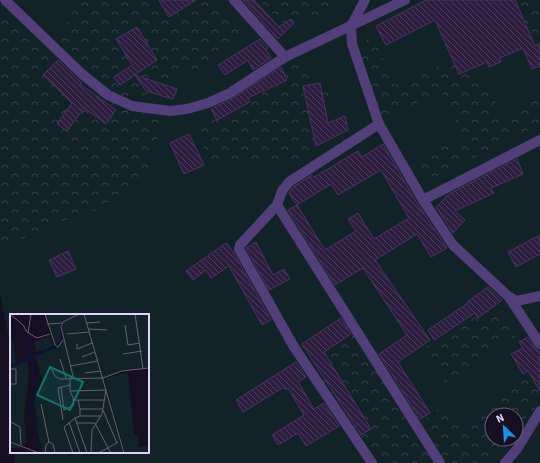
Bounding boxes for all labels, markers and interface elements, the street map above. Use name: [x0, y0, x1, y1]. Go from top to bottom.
inset map: [10, 314, 149, 453]
north arrow: [484, 407, 524, 447]
text: N: [493, 410, 506, 427]

